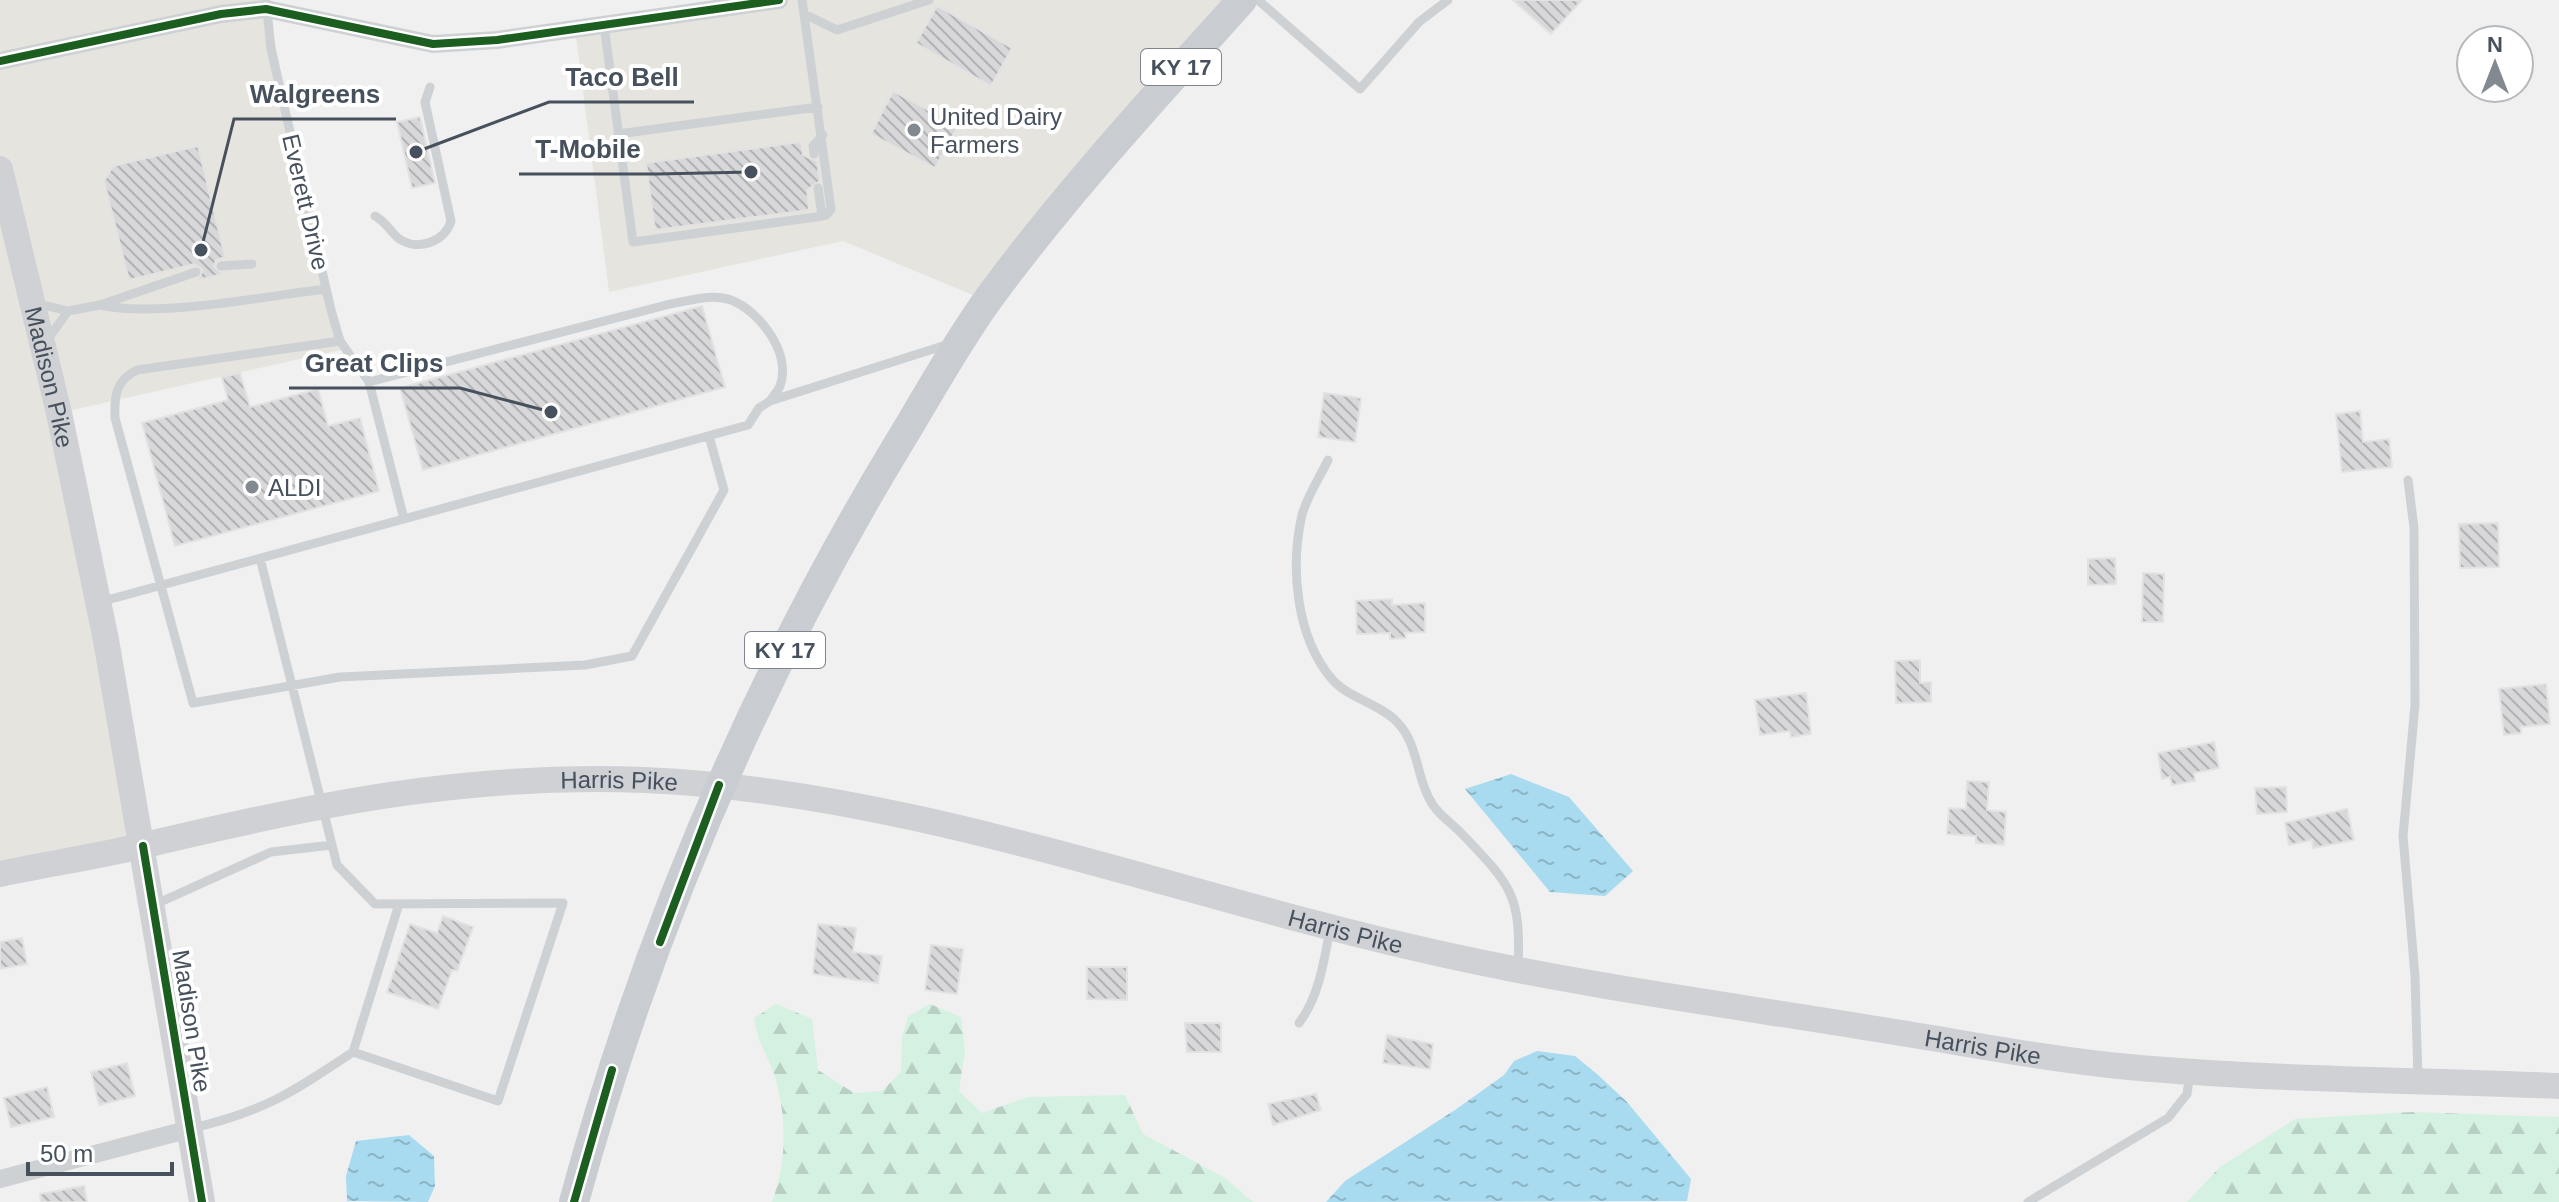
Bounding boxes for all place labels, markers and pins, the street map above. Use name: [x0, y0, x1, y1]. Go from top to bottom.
callout: Taco Bell: [549, 52, 694, 102]
callout: Walgreens: [234, 69, 396, 119]
place label: United Dairy Farmers: [930, 103, 1062, 158]
marker: United Dairy Farmers: [905, 121, 923, 139]
callout: T-Mobile: [519, 124, 657, 174]
callout: Great Clips: [289, 338, 460, 388]
place label: ALDI: [268, 474, 321, 501]
marker: ALDI: [243, 478, 261, 496]

